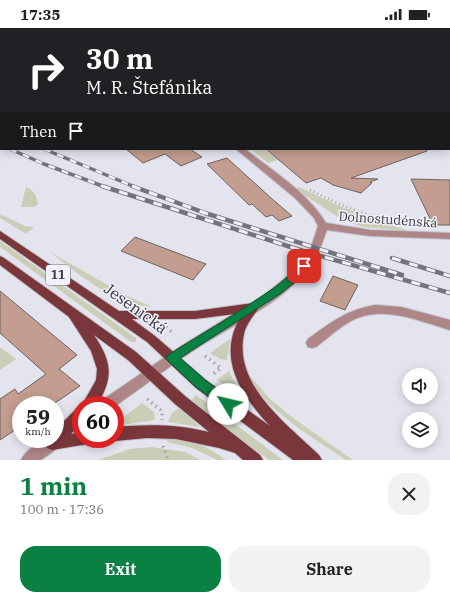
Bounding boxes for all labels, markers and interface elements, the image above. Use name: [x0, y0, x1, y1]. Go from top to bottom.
text: 17:35: [20, 5, 61, 24]
text: 30 m: [86, 40, 153, 77]
icon: right: [20, 44, 72, 96]
text: M. R. Štefánika: [86, 76, 212, 99]
icon: arrive: [65, 120, 87, 142]
text: Then: [20, 122, 57, 141]
street label: Dolnostudénská: [338, 208, 438, 231]
pin: [287, 249, 321, 283]
icon: arrive: [293, 255, 315, 277]
road number: 11: [46, 265, 70, 285]
street label: Jesenická: [100, 278, 172, 338]
map controls: [402, 368, 438, 448]
button: sound: [402, 368, 438, 404]
position arrow: [207, 383, 249, 425]
speed limit sign: 60: [72, 396, 124, 448]
text: 59: [26, 403, 50, 430]
button: layers: [402, 412, 438, 448]
text: km/h: [25, 425, 51, 438]
text: 1 min: [20, 470, 87, 502]
button: close: [388, 473, 430, 515]
text: 100 m · 17:36: [20, 501, 104, 518]
button: Exit: [20, 546, 221, 592]
button: Share: [229, 546, 430, 592]

